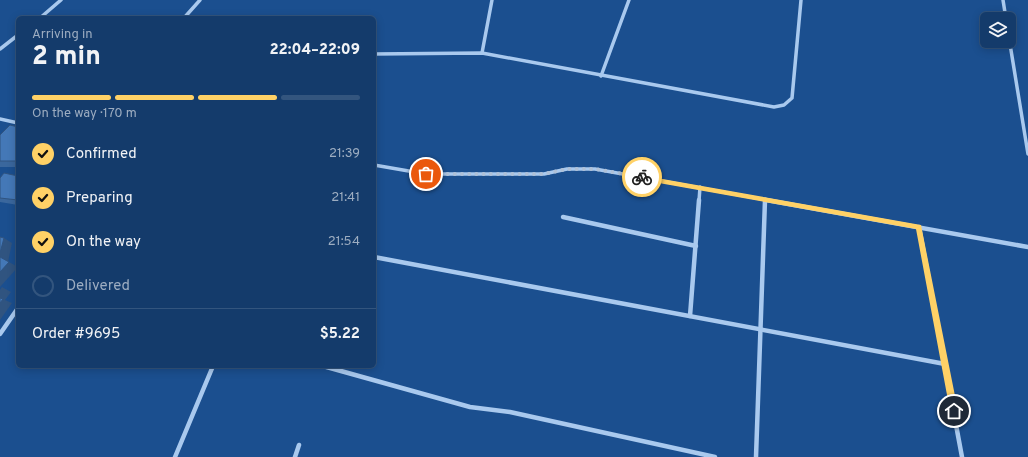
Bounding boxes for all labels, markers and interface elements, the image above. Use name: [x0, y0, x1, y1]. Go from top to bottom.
map controls: [980, 12, 1016, 48]
button: layers: [980, 12, 1016, 48]
text: Arriving in: [32, 27, 93, 43]
text: 2 min: [32, 41, 101, 74]
text: 22:04–22:09: [269, 41, 360, 60]
text: On the way · 170 m: [32, 106, 137, 122]
icon: check: [32, 143, 54, 165]
text: Confirmed: [66, 145, 137, 164]
text: 21:39: [329, 146, 360, 162]
pin: [409, 157, 443, 191]
courier: [622, 157, 662, 197]
icon: bag: [415, 163, 437, 185]
icon: bike: [631, 166, 653, 188]
icon: check: [32, 187, 54, 209]
text: Preparing: [66, 189, 133, 208]
text: 21:41: [331, 190, 360, 206]
icon: check: [32, 231, 54, 253]
text: On the way: [66, 233, 141, 252]
text: 21:54: [328, 234, 360, 250]
text: Delivered: [66, 277, 130, 296]
text: Order #9695: [32, 325, 120, 344]
text: $5.22: [320, 325, 360, 344]
pin: [937, 394, 971, 428]
icon: home: [943, 400, 965, 422]

